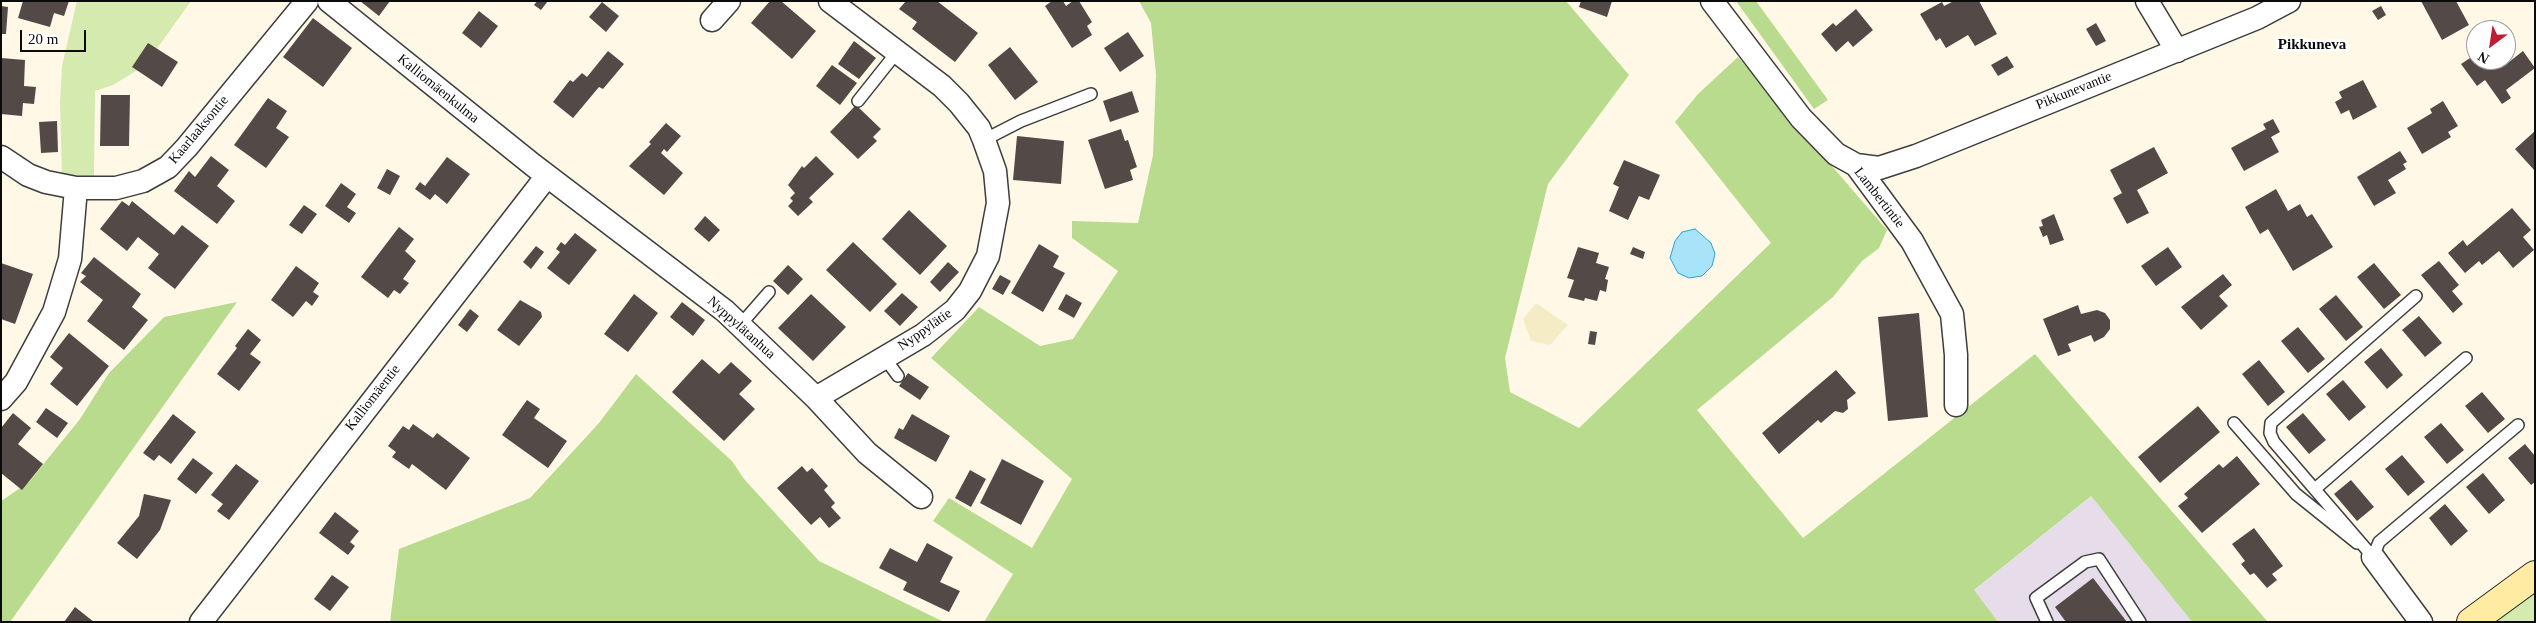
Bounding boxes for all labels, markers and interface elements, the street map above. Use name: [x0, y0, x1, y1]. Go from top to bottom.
scale bar: [22, 20, 89, 52]
north arrow: [2466, 20, 2516, 70]
text: 20 m: [28, 31, 58, 47]
district label: Pikkuneva: [2278, 36, 2346, 54]
text: N: [2475, 48, 2492, 66]
street label: Kalliomäenkulma: [394, 51, 482, 127]
street label: Pikkunevantie: [2034, 68, 2114, 114]
street label: Kaarlaaksontie: [166, 92, 232, 168]
street label: Lambertintie: [1850, 164, 1908, 232]
street label: Nyppylätanhua: [704, 293, 778, 363]
street label: Nyppylätie: [895, 305, 955, 355]
street label: Kalliomäentie: [342, 362, 404, 434]

